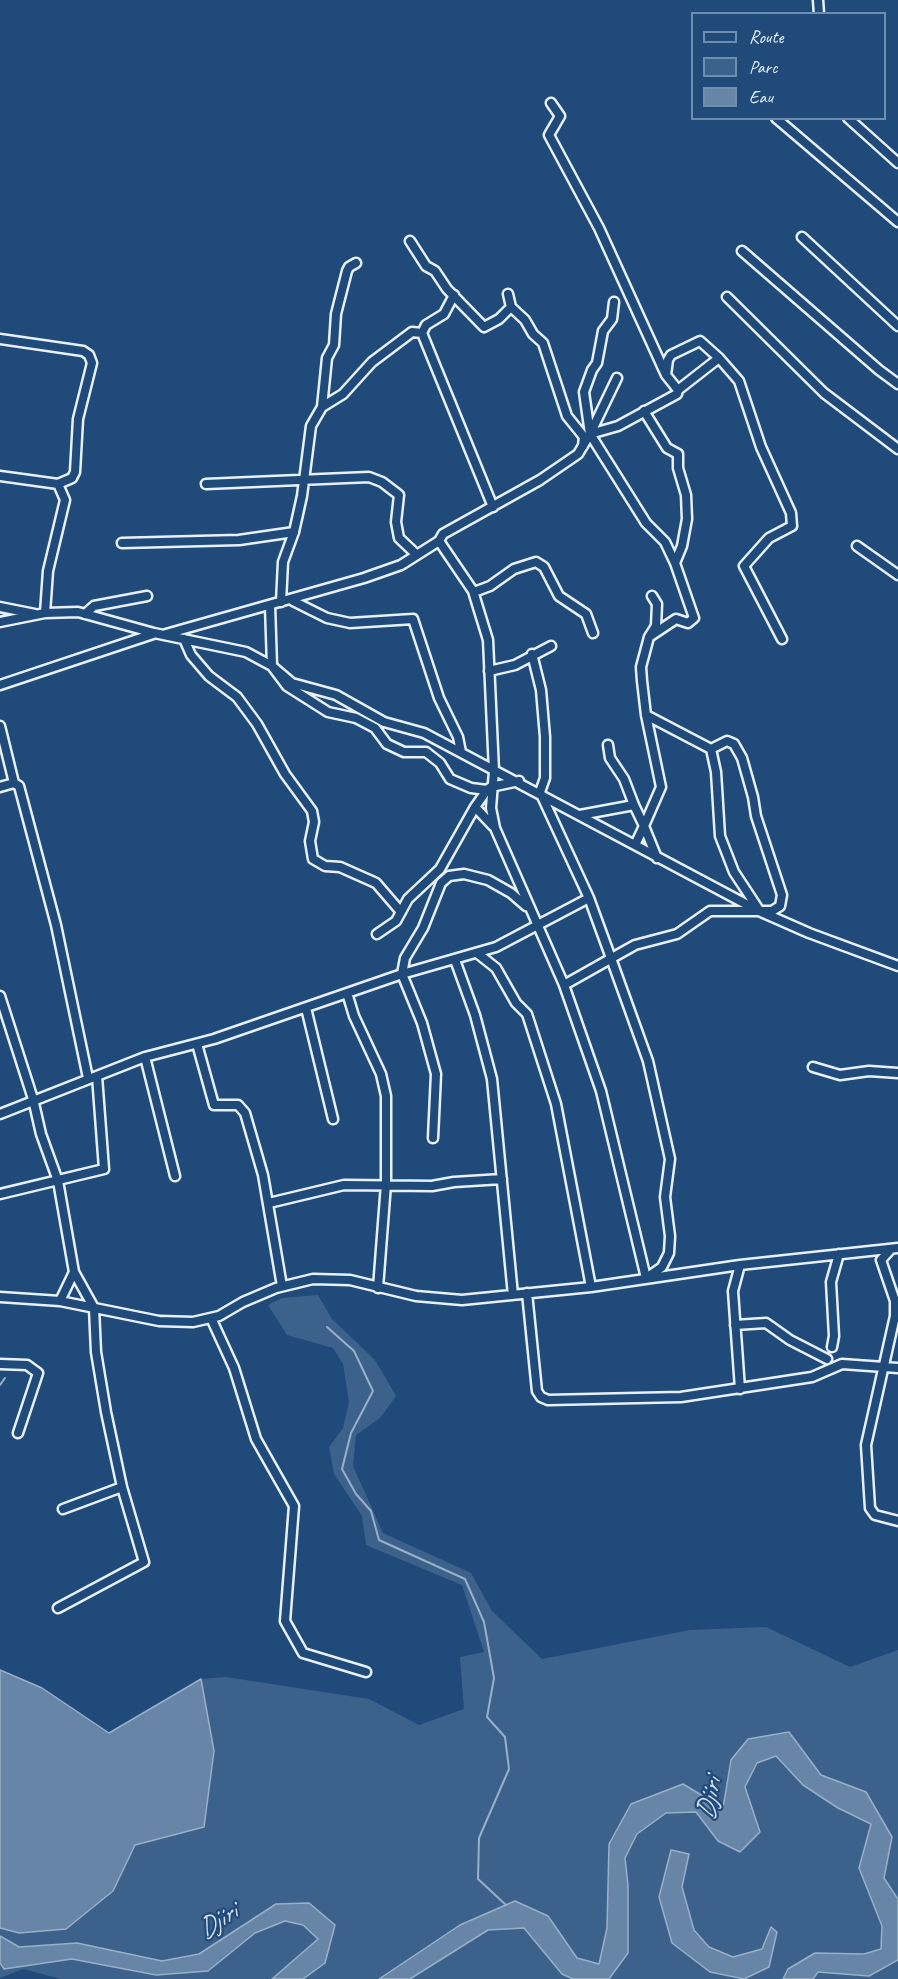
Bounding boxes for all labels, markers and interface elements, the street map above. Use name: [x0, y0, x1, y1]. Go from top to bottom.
legend: [691, 12, 886, 120]
text: Route: [749, 26, 783, 48]
text: Parc: [749, 56, 777, 78]
text: Eau: [749, 86, 773, 108]
water label: Djiri: [690, 1776, 730, 1822]
water label: Djiri: [192, 1897, 244, 1947]

